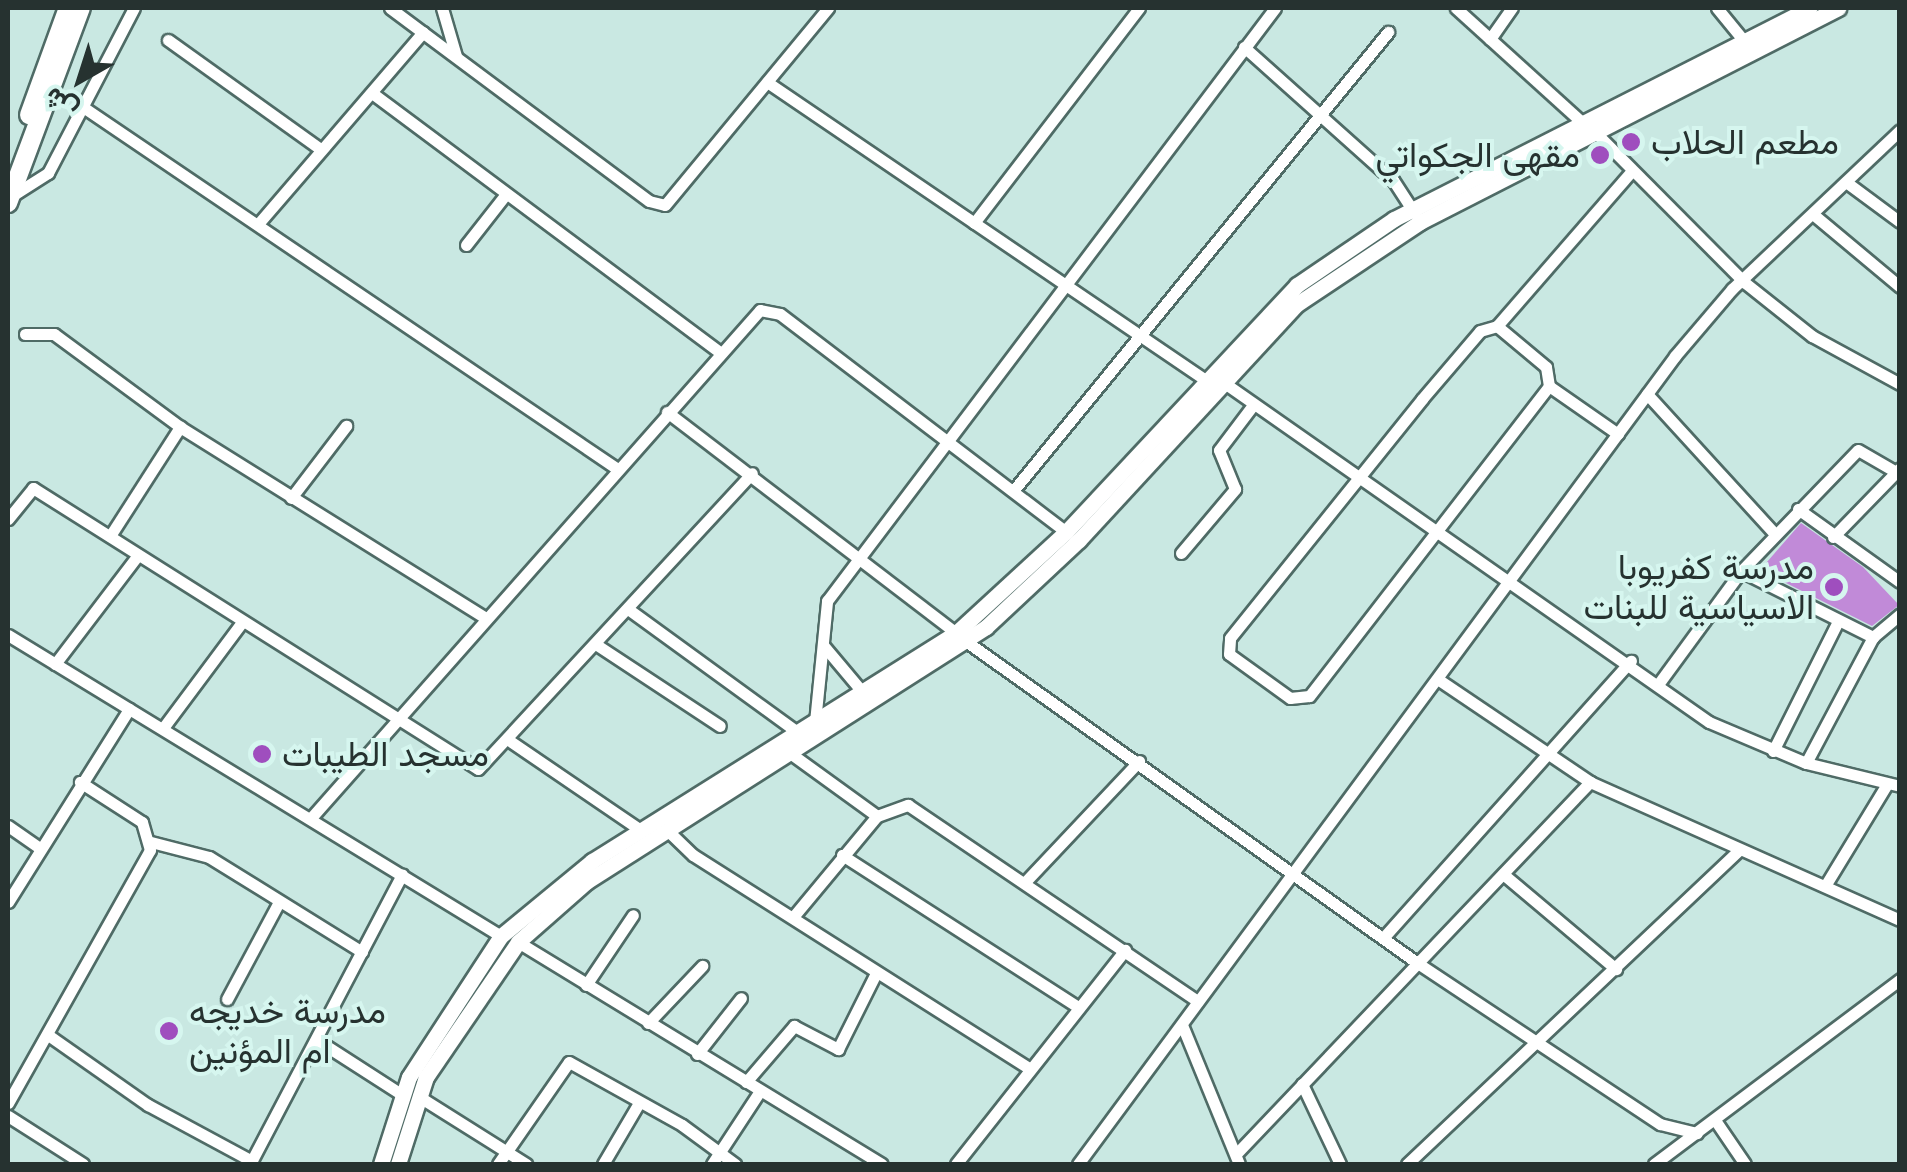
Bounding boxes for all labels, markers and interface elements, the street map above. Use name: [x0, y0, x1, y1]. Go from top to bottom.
north arrow: [30, 30, 130, 130]
text: ش: [38, 81, 84, 126]
place label: مطعم الحلاب: [1651, 121, 1839, 163]
marker: مطعم الحلاب: [1620, 131, 1642, 153]
place label: مقهى الجكواتي: [1376, 134, 1580, 176]
marker: مقهى الجكواتي: [1589, 144, 1611, 166]
place label: مدرسة كفريوبا الاسياسية للبنات: [1583, 546, 1814, 628]
marker: مدرسة كفريوبا الاسياسية للبنات: [1823, 576, 1845, 598]
place label: مسجد الطيبات: [282, 733, 489, 775]
marker: مسجد الطيبات: [251, 743, 273, 765]
place label: مدرسة خديجه ام المؤنين: [189, 990, 386, 1072]
marker: مدرسة خديجه ام المؤنين: [158, 1020, 180, 1042]

